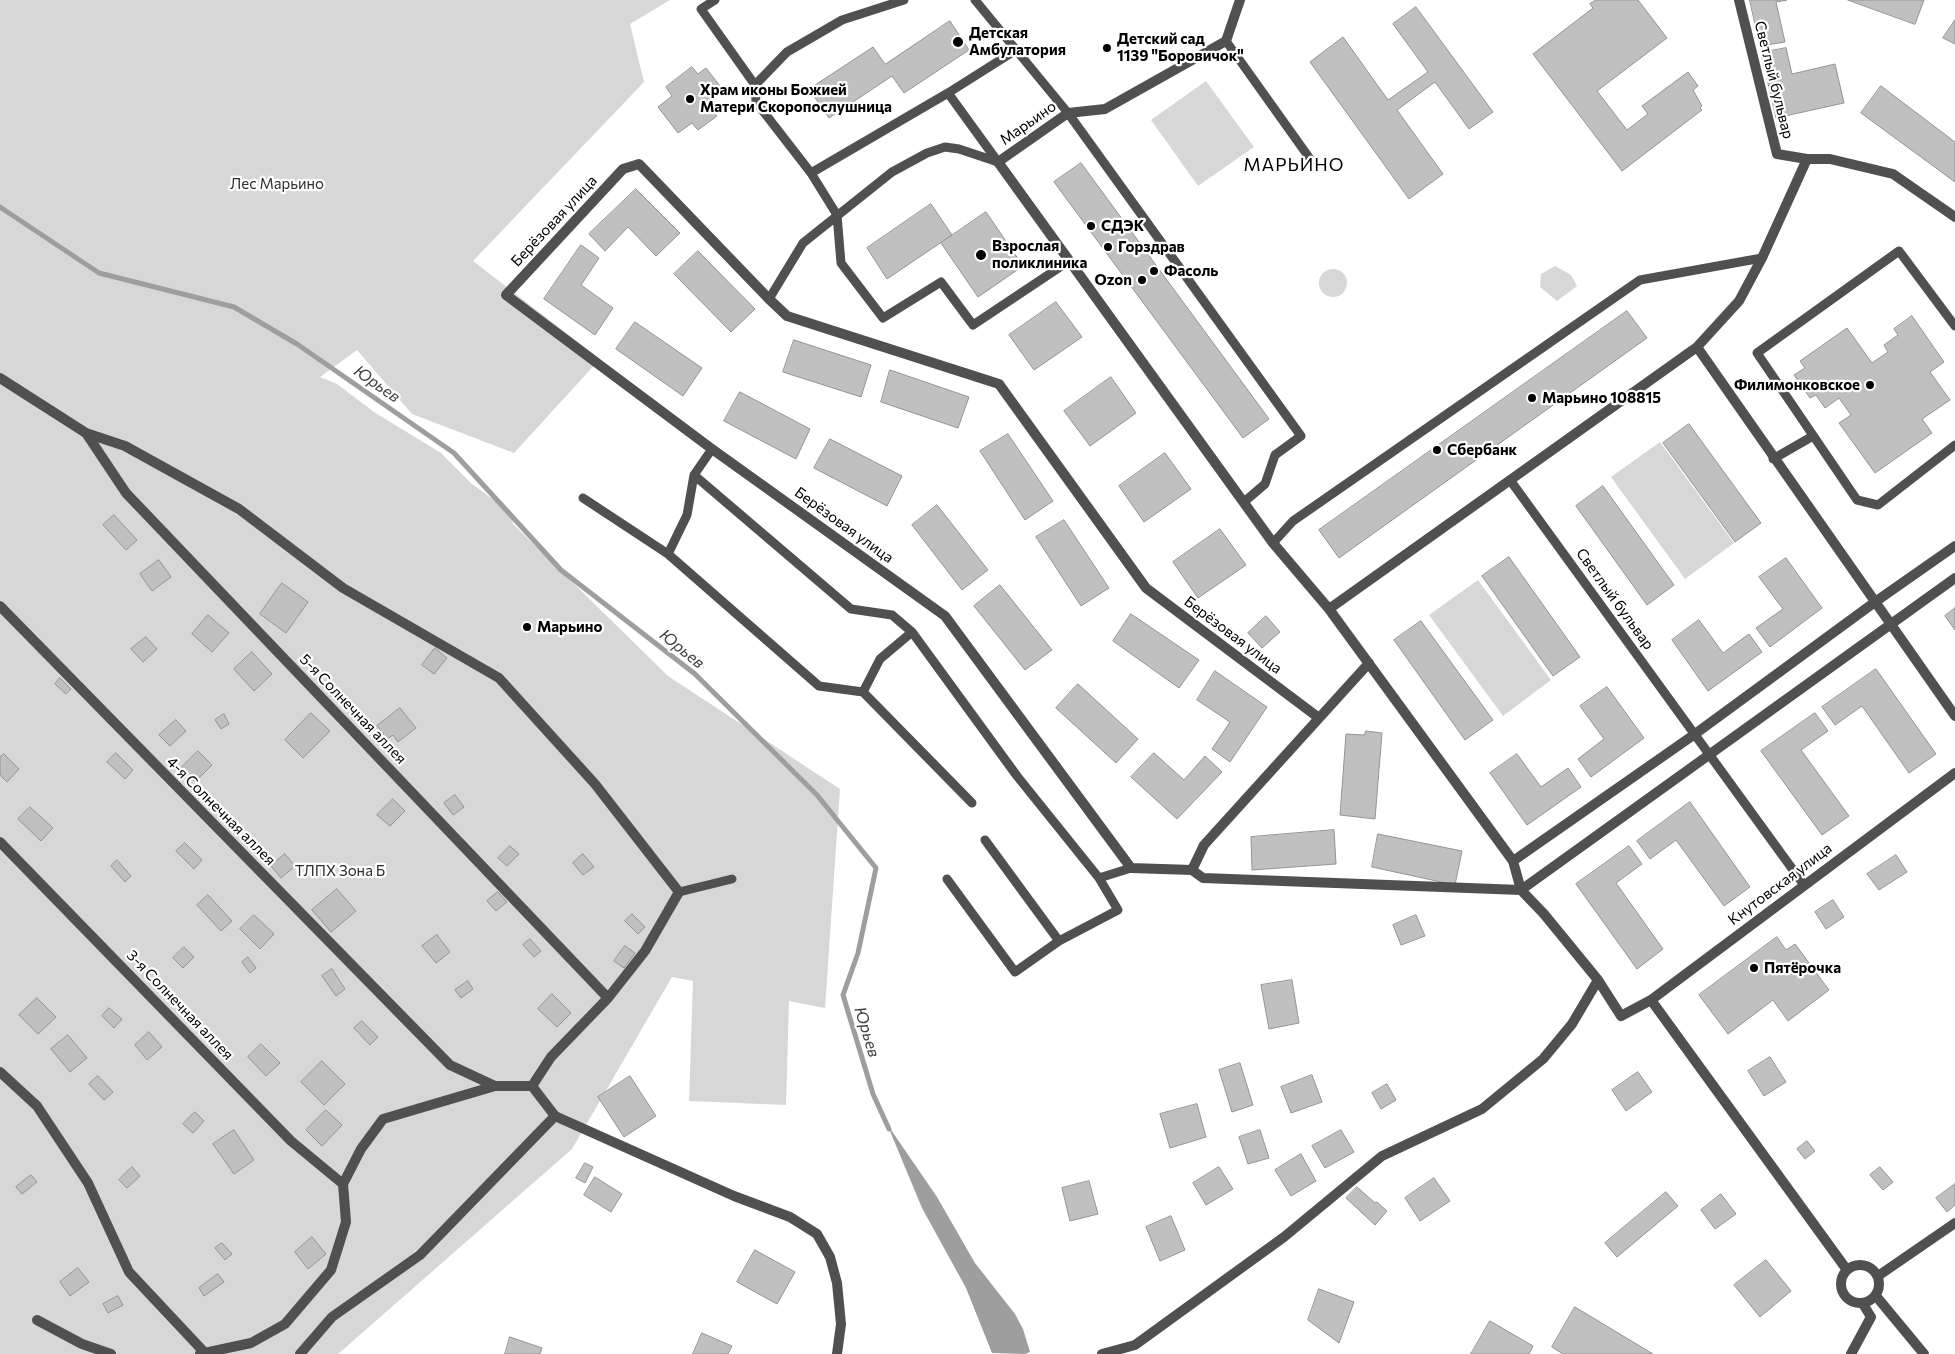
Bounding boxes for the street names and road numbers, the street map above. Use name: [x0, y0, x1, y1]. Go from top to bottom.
street label: Светлый бульвар: [1751, 19, 1797, 141]
street label: Марьино: [996, 97, 1060, 149]
street label: Берёзовая улица: [507, 172, 601, 270]
street label: Берёзовая улица: [791, 483, 897, 567]
street label: Светлый бульвар: [1572, 545, 1658, 653]
street label: Берёзовая улица: [1181, 592, 1285, 678]
street label: 5-я Солнечная аллея: [296, 650, 410, 768]
street label: 4-я Солнечная аллея: [163, 753, 279, 869]
street label: Кнутовская улица: [1725, 839, 1835, 929]
street label: 3-я Солнечная аллея: [123, 946, 237, 1064]

